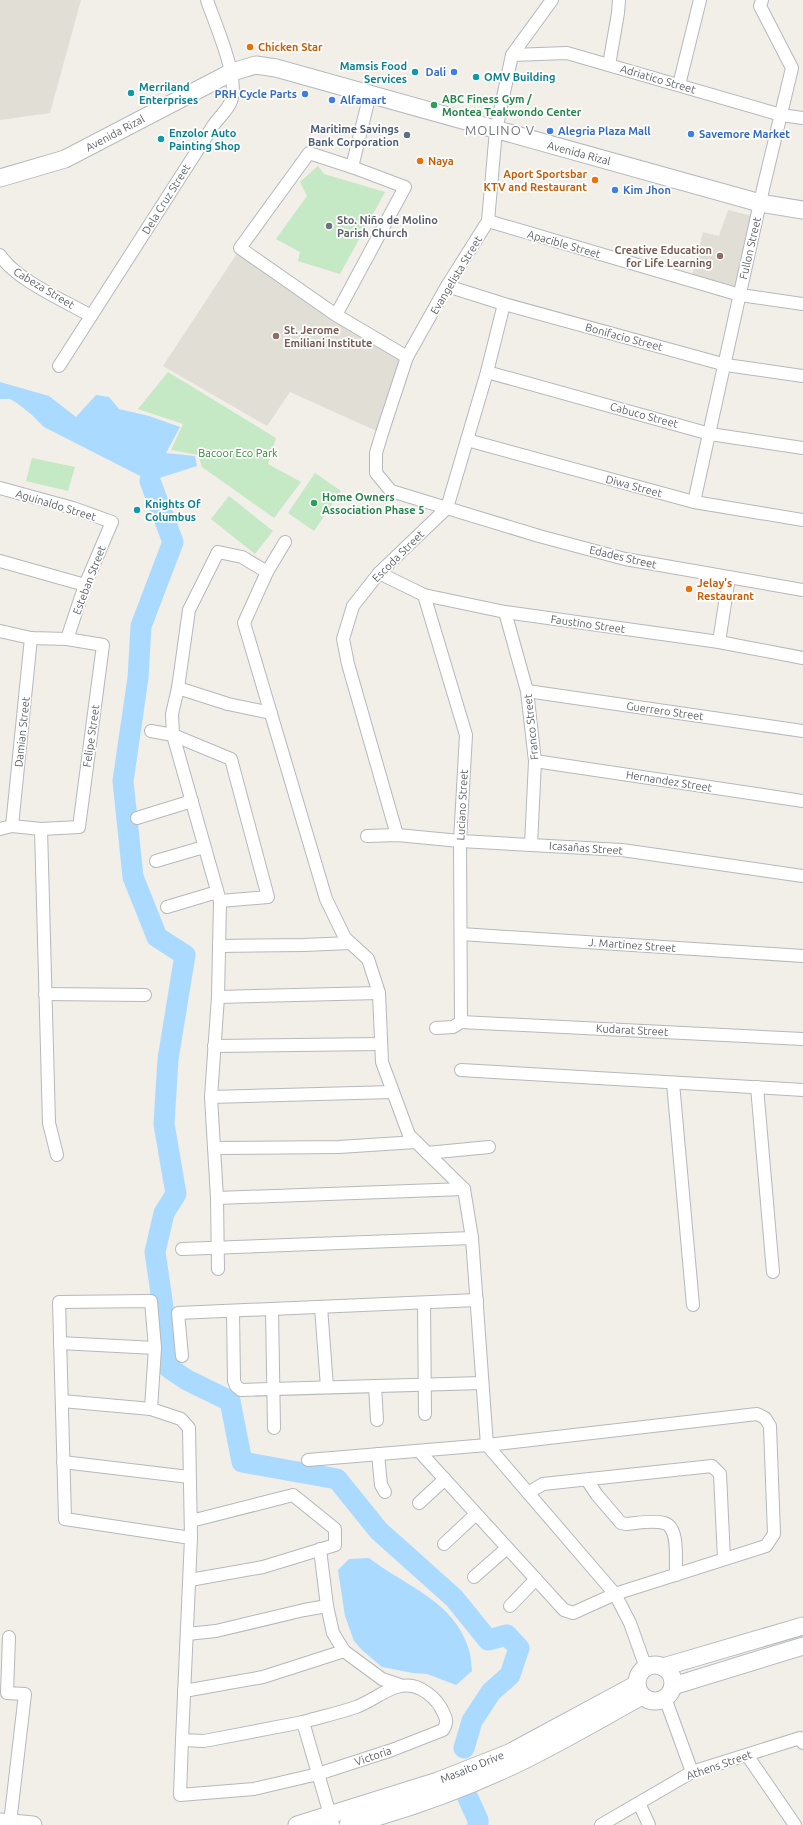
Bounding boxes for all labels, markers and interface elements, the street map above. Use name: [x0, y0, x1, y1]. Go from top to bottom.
place label: Chicken Star: [258, 41, 323, 53]
marker: Chicken Star: [245, 42, 255, 52]
place label: Mamsis Food Services: [340, 60, 407, 85]
street label: Adriatico Street: [619, 63, 698, 96]
place label: Dali: [426, 66, 446, 78]
marker: Mamsis Food Services: [410, 67, 420, 77]
marker: Dali: [449, 67, 459, 77]
place label: OMV Building: [484, 71, 555, 83]
marker: OMV Building: [471, 72, 481, 82]
place label: Merriland Enterprises: [139, 81, 198, 106]
marker: Merriland Enterprises: [126, 88, 136, 98]
place label: PRH Cycle Parts: [215, 88, 297, 100]
marker: PRH Cycle Parts: [300, 89, 310, 99]
place label: ABC Finess Gym / Montea Teakwondo Center: [442, 93, 582, 118]
place label: Alfamart: [340, 94, 386, 106]
marker: Alfamart: [327, 95, 337, 105]
marker: ABC Finess Gym / Montea Teakwondo Center: [429, 100, 439, 110]
street label: Avenida Rizal: [83, 112, 147, 154]
place label: Maritime Savings Bank Corporation: [308, 123, 399, 148]
district label: MOLINO V: [465, 123, 535, 137]
place label: Alegria Plaza Mall: [558, 125, 651, 137]
marker: Alegria Plaza Mall: [545, 126, 555, 136]
place label: Enzolor Auto Painting Shop: [169, 127, 241, 152]
place label: Savemore Market: [699, 128, 790, 140]
marker: Savemore Market: [686, 129, 696, 139]
marker: Maritime Savings Bank Corporation: [402, 130, 412, 140]
marker: Enzolor Auto Painting Shop: [156, 134, 166, 144]
street label: Avenida Rizal: [546, 139, 612, 167]
place label: Naya: [428, 155, 454, 167]
marker: Naya: [415, 156, 425, 166]
street label: Dela Cruz Street: [140, 161, 193, 236]
place label: Aport Sportsbar KTV and Restaurant: [484, 168, 587, 193]
marker: Aport Sportsbar KTV and Restaurant: [590, 175, 600, 185]
place label: Kim Jhon: [623, 184, 671, 196]
marker: Kim Jhon: [610, 185, 620, 195]
place label: Sto. Niño de Molino Parish Church: [337, 214, 438, 239]
street label: Fullon Street: [737, 215, 763, 280]
marker: Sto. Niño de Molino Parish Church: [324, 221, 334, 231]
street label: Apacible Street: [526, 228, 603, 260]
street label: Evangelista Street: [428, 233, 484, 316]
place label: Creative Education for Life Learning: [614, 244, 712, 269]
marker: Creative Education for Life Learning: [715, 251, 725, 261]
street label: Cabeza Street: [11, 265, 77, 311]
street label: Bonifacio Street: [584, 321, 665, 353]
place label: St. Jerome Emiliani Institute: [284, 324, 372, 349]
marker: St. Jerome Emiliani Institute: [271, 331, 281, 341]
street label: Cabuco Street: [609, 400, 680, 430]
park label: Bacoor Eco Park: [198, 447, 278, 459]
street label: Diwa Street: [605, 473, 664, 499]
street label: Aguinaldo Street: [14, 487, 98, 523]
place label: Home Owners Association Phase 5: [322, 491, 424, 516]
place label: Knights Of Columbus: [145, 498, 201, 523]
marker: Home Owners Association Phase 5: [309, 498, 319, 508]
marker: Knights Of Columbus: [132, 505, 142, 515]
street label: Escoda Street: [370, 527, 427, 584]
street label: Esteban Street: [70, 543, 108, 616]
street label: Edades Street: [588, 543, 658, 571]
place label: Jelay's Restaurant: [697, 577, 754, 602]
marker: Jelay's Restaurant: [684, 584, 694, 594]
street label: Faustino Street: [550, 613, 627, 635]
street label: Franco Street: [521, 693, 540, 761]
street label: Damian Street: [12, 696, 32, 768]
street label: Guerrero Street: [626, 700, 705, 722]
street label: Felipe Street: [81, 703, 101, 768]
street label: Luciano Street: [454, 768, 470, 841]
street label: Hernandez Street: [625, 768, 714, 794]
street label: Icasañas Street: [549, 839, 624, 857]
street label: J. Martinez Street: [588, 936, 677, 954]
street label: Kudarat Street: [596, 1022, 669, 1038]
street label: Victoria: [353, 1744, 393, 1768]
street label: Athens Street: [685, 1748, 754, 1782]
street label: Masaito Drive: [438, 1749, 506, 1785]

